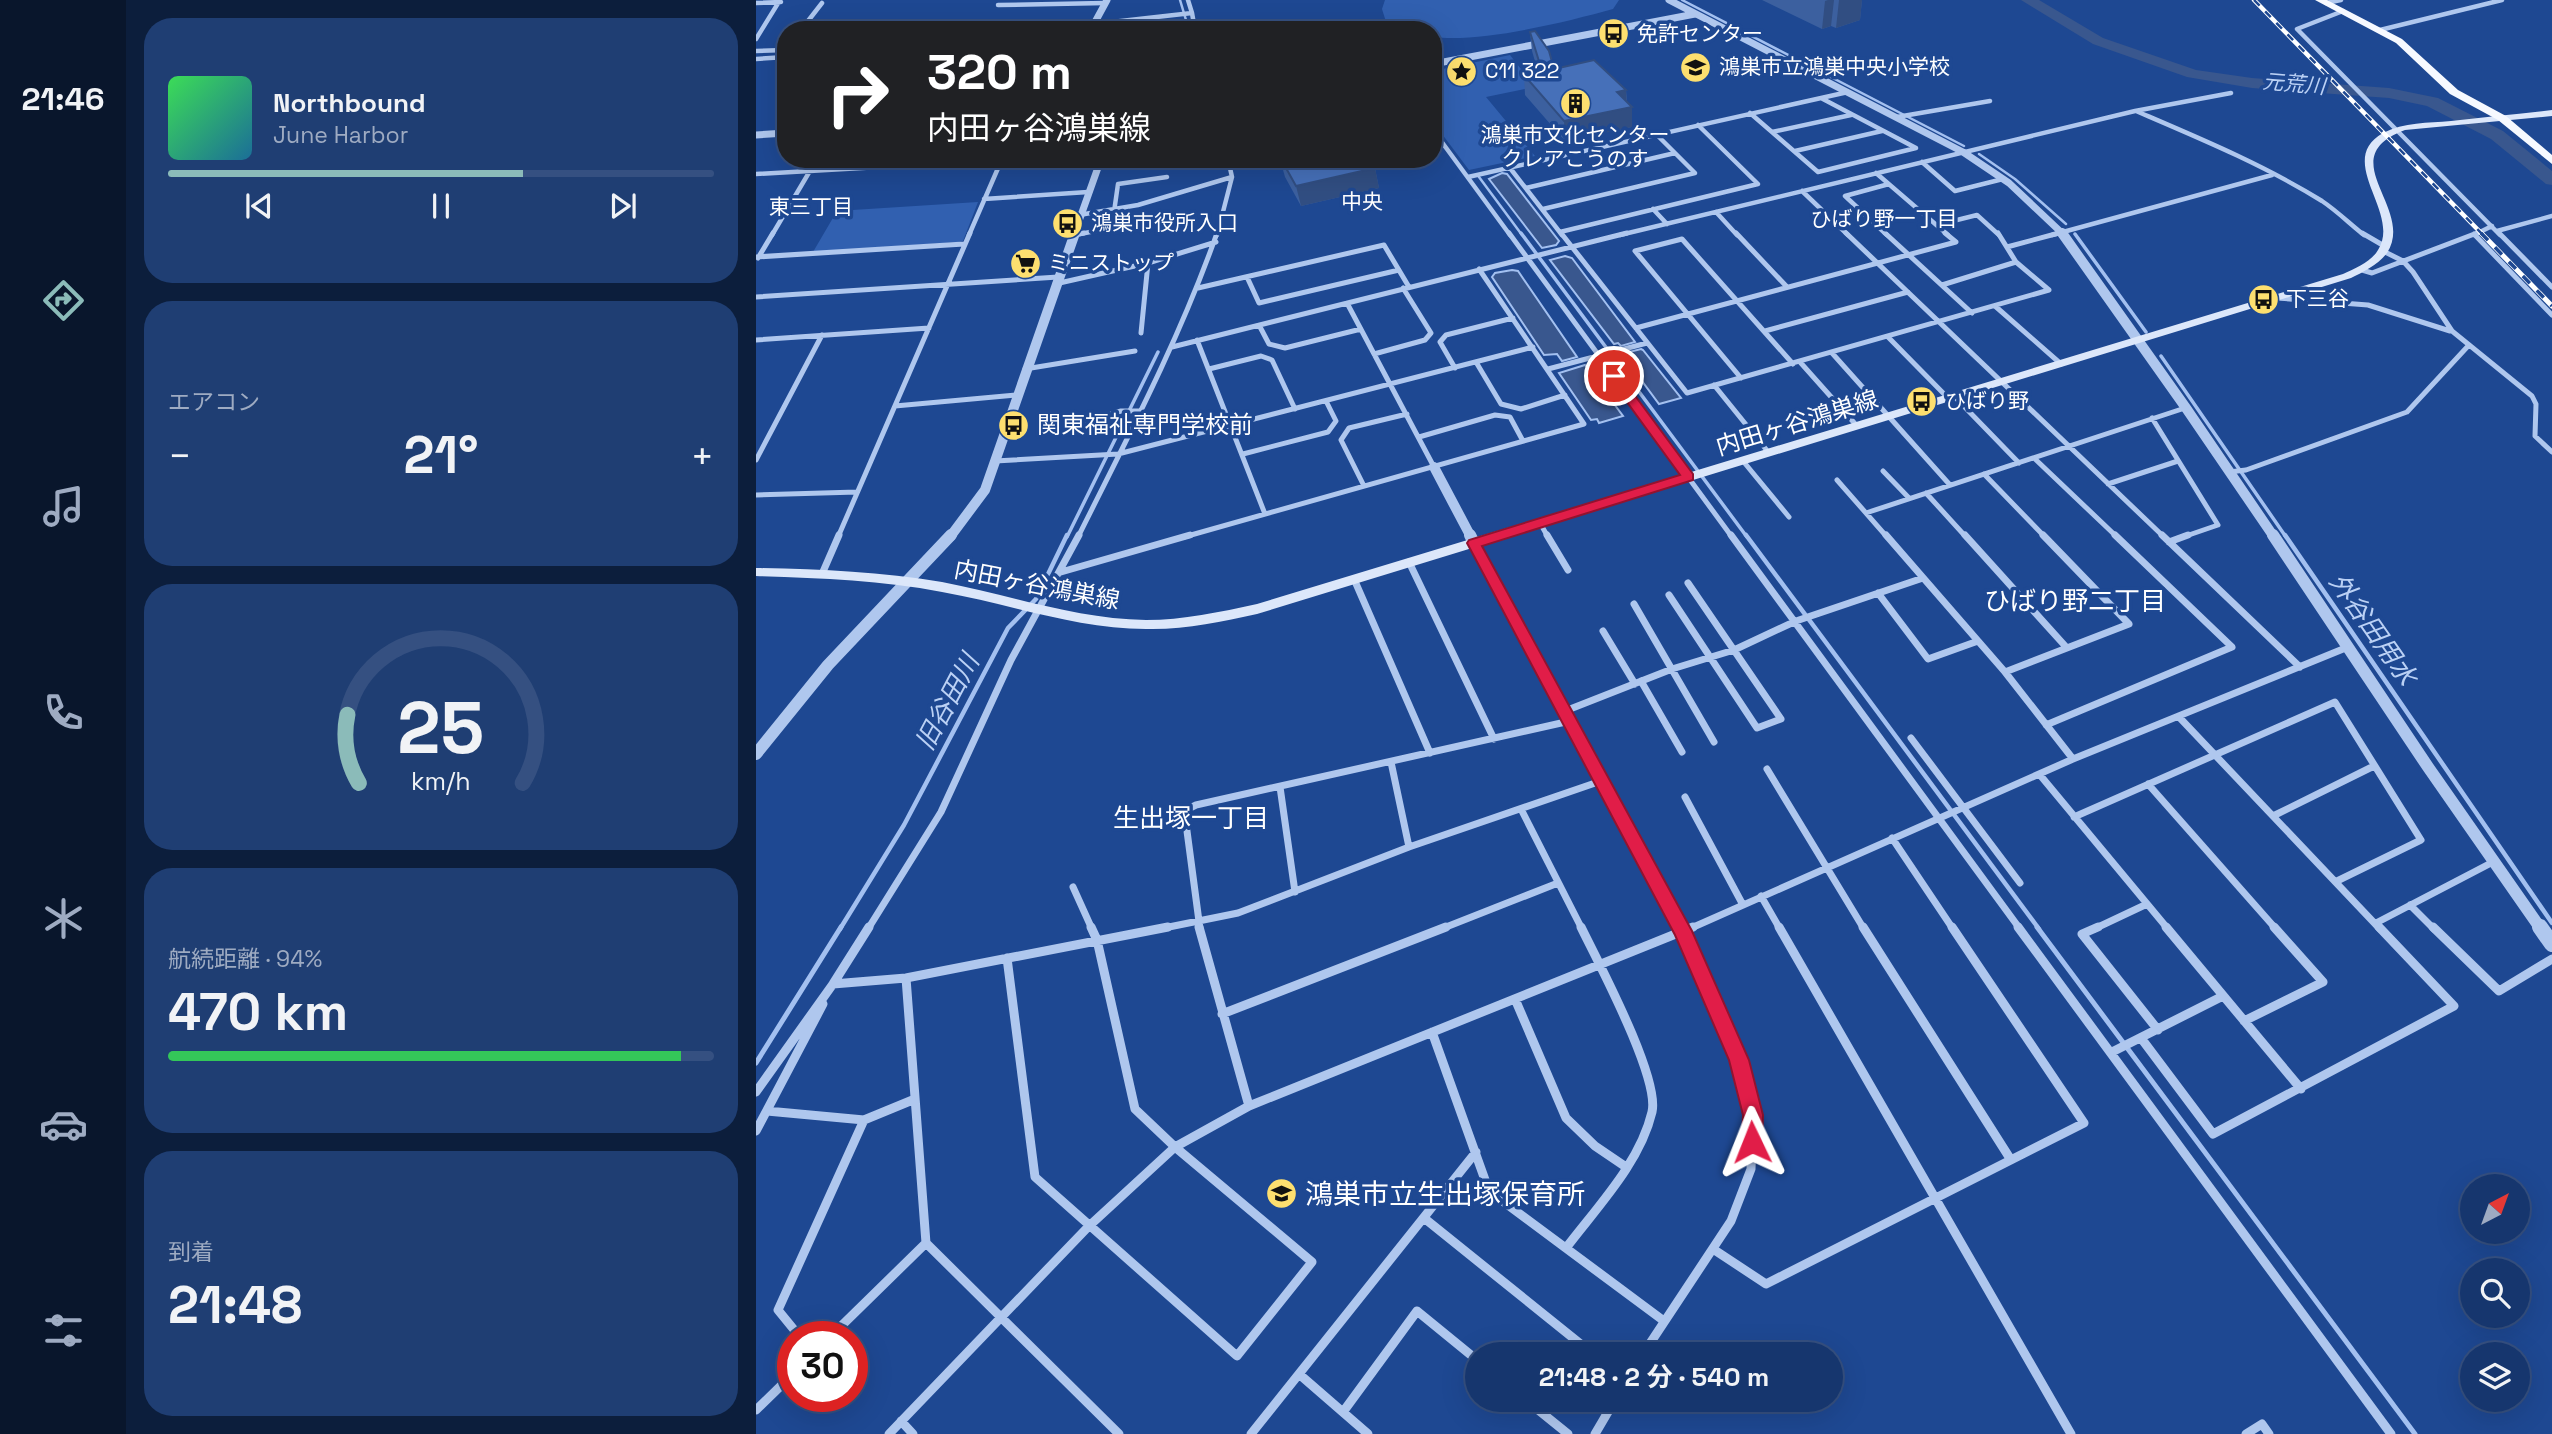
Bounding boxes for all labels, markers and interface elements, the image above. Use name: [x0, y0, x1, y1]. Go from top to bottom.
bus stop icon: 免許センター: [1597, 17, 1631, 51]
place label: 免許センター: [1637, 20, 1763, 47]
text: 320 m: [927, 41, 1072, 103]
icon: right: [812, 49, 903, 140]
school or university icon: 鴻巣市立鴻巣中央小学校: [1679, 50, 1713, 84]
place label: 鴻巣市立鴻巣中央小学校: [1719, 53, 1950, 80]
place icon: C11 322: [1445, 54, 1479, 88]
place label: C11 322: [1485, 57, 1559, 84]
water label: 元荒川: [2261, 67, 2329, 100]
text: 21:46: [21, 79, 105, 119]
text: Northbound: [273, 86, 426, 120]
building icon: 鴻巣市文化センター クレアこうのす: [1558, 86, 1592, 120]
text: 内田ヶ谷鴻巣線: [927, 108, 1151, 148]
text: June Harbor: [273, 120, 408, 150]
place label: 鴻巣市文化センター クレアこうのす: [1481, 121, 1670, 172]
icon: previous: [240, 187, 278, 225]
icon: pause: [422, 187, 460, 225]
icon: next: [604, 187, 642, 225]
district label: 中央: [1341, 188, 1383, 215]
district label: 東三丁目: [769, 193, 853, 220]
district label: ひばり野一丁目: [1811, 205, 1958, 232]
bus stop icon: 鴻巣市役所入口: [1051, 206, 1085, 240]
place label: 鴻巣市役所入口: [1091, 209, 1238, 236]
supermarket icon: ミニストップ: [1008, 246, 1042, 280]
place label: ミニストップ: [1048, 249, 1174, 276]
icon: directions: [39, 276, 88, 325]
bus stop icon: 下三谷: [2246, 282, 2280, 316]
place label: 下三谷: [2286, 285, 2349, 312]
pin: [1584, 346, 1644, 406]
icon: arrive: [1595, 357, 1633, 395]
street label: 内田ヶ谷鴻巣線: [1712, 383, 1882, 462]
bus stop icon: ひばり野: [1905, 384, 1939, 418]
text: エアコン: [168, 387, 260, 417]
place label: ひばり野: [1945, 387, 2029, 414]
bus stop icon: 関東福祉専門学校前: [997, 408, 1031, 442]
place label: 関東福祉専門学校前: [1037, 409, 1253, 440]
text: 21°: [404, 422, 478, 488]
text: −: [168, 432, 192, 480]
text: +: [690, 432, 714, 480]
icon: music: [39, 482, 88, 531]
street label: 内田ヶ谷鴻巣線: [952, 553, 1123, 616]
water label: 外谷田用水: [2322, 566, 2426, 694]
district label: ひばり野二丁目: [1984, 584, 2166, 618]
water label: 旧谷田川: [908, 645, 988, 756]
text: 25: [398, 681, 484, 774]
icon: phone: [39, 688, 88, 737]
text: km/h: [411, 765, 471, 797]
district label: 生出塚一丁目: [1113, 801, 1269, 835]
icon: climate: [39, 894, 88, 943]
text: 航続距離 · 94%: [168, 944, 322, 974]
text: 470 km: [168, 979, 348, 1045]
icon: car: [39, 1100, 88, 1149]
position arrow: [1715, 1105, 1789, 1179]
north arrow: [2460, 1174, 2530, 1244]
map controls: [2460, 1174, 2530, 1412]
place label: 鴻巣市立生出塚保育所: [1305, 1176, 1585, 1212]
school or university icon: 鴻巣市立生出塚保育所: [1265, 1177, 1299, 1211]
text: 到着: [168, 1237, 214, 1267]
button: search: [2460, 1258, 2530, 1328]
text: 21:48: [168, 1272, 302, 1338]
icon: filters: [39, 1306, 88, 1355]
speed limit sign: 30: [777, 1321, 868, 1412]
button: layers: [2460, 1342, 2530, 1412]
text: 21:48 · 2 分 · 540 m: [1539, 1360, 1769, 1394]

